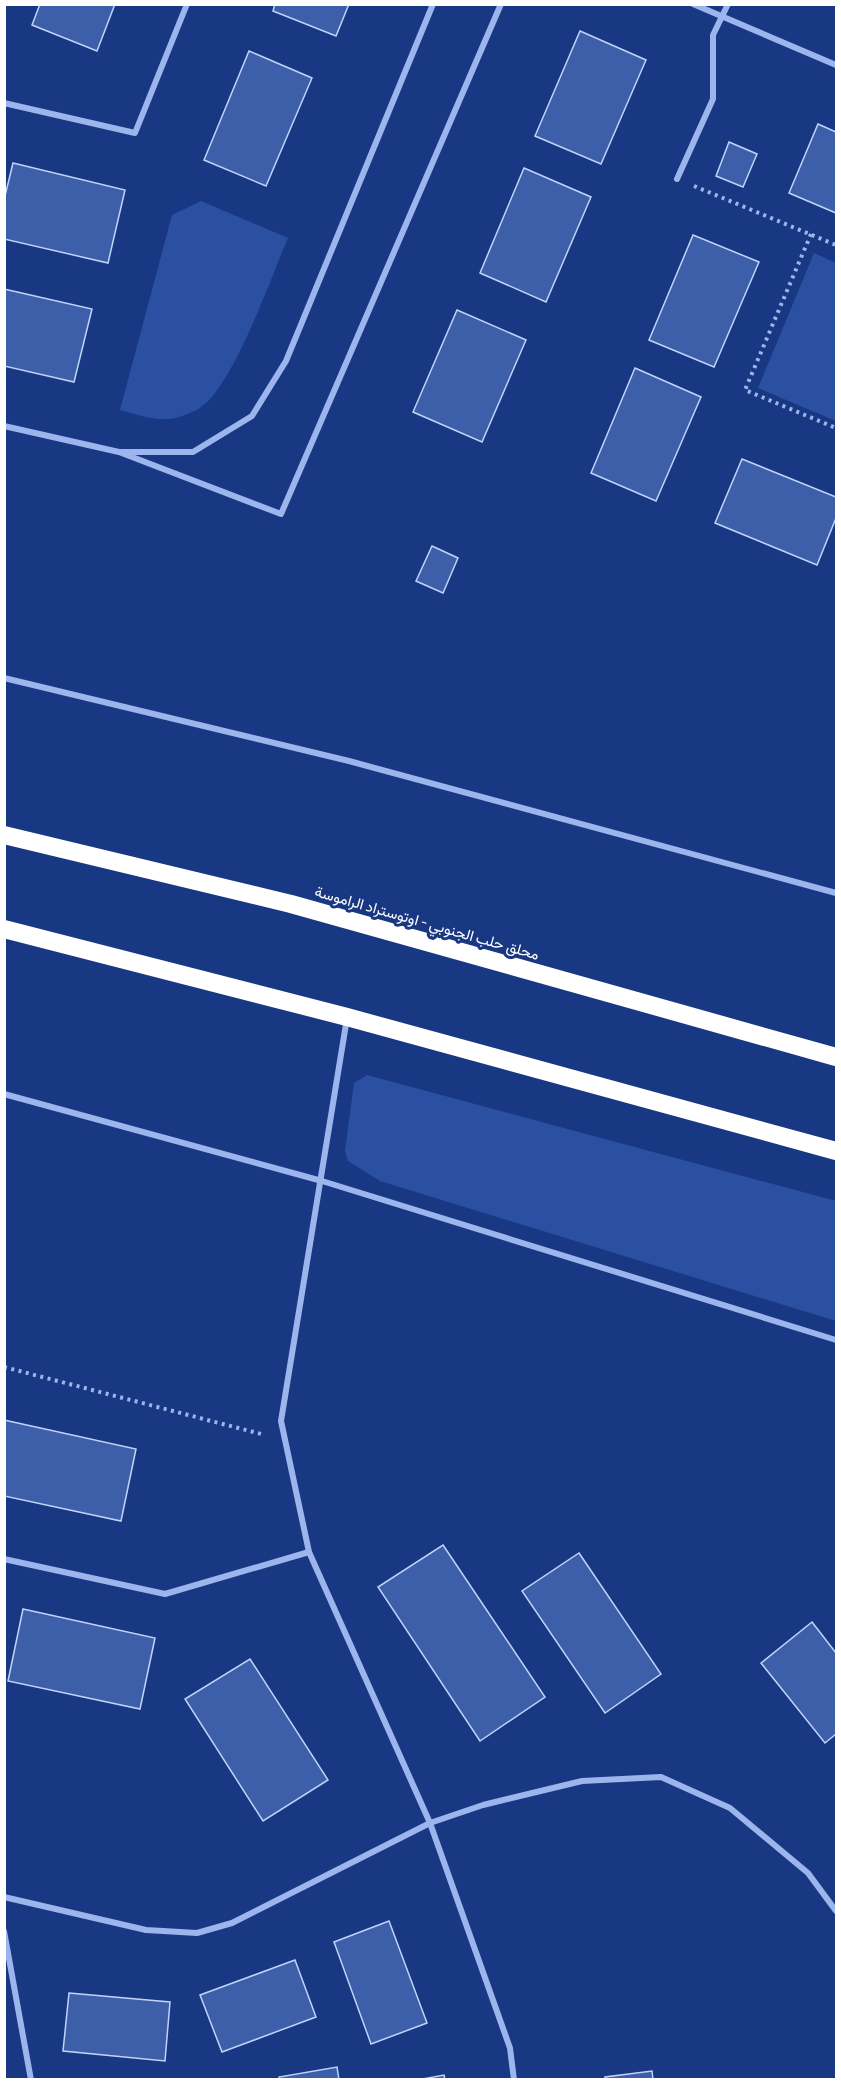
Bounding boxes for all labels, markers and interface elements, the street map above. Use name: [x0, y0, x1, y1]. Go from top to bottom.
street label: محلق حلب الجنوبي - اوتوستراد الراموسة: [312, 881, 542, 968]

